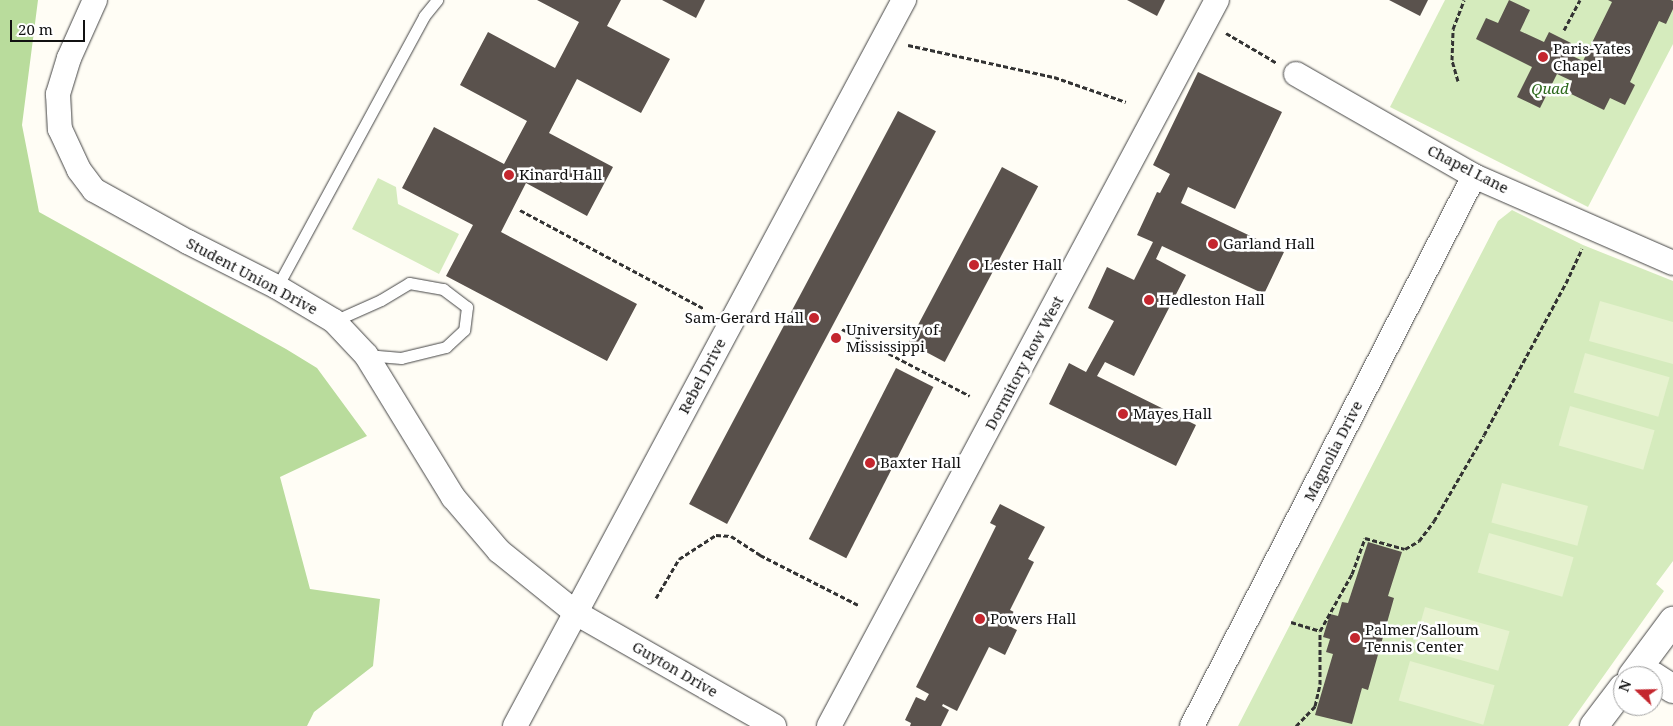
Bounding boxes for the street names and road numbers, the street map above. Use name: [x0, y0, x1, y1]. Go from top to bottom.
street label: Chapel Lane: [1425, 141, 1511, 197]
street label: Student Union Drive: [183, 234, 321, 318]
street label: Dormitory Row West: [981, 293, 1067, 433]
street label: Rebel Drive: [675, 335, 729, 417]
street label: Magnolia Drive: [1300, 398, 1366, 504]
street label: Guyton Drive: [629, 637, 721, 701]

